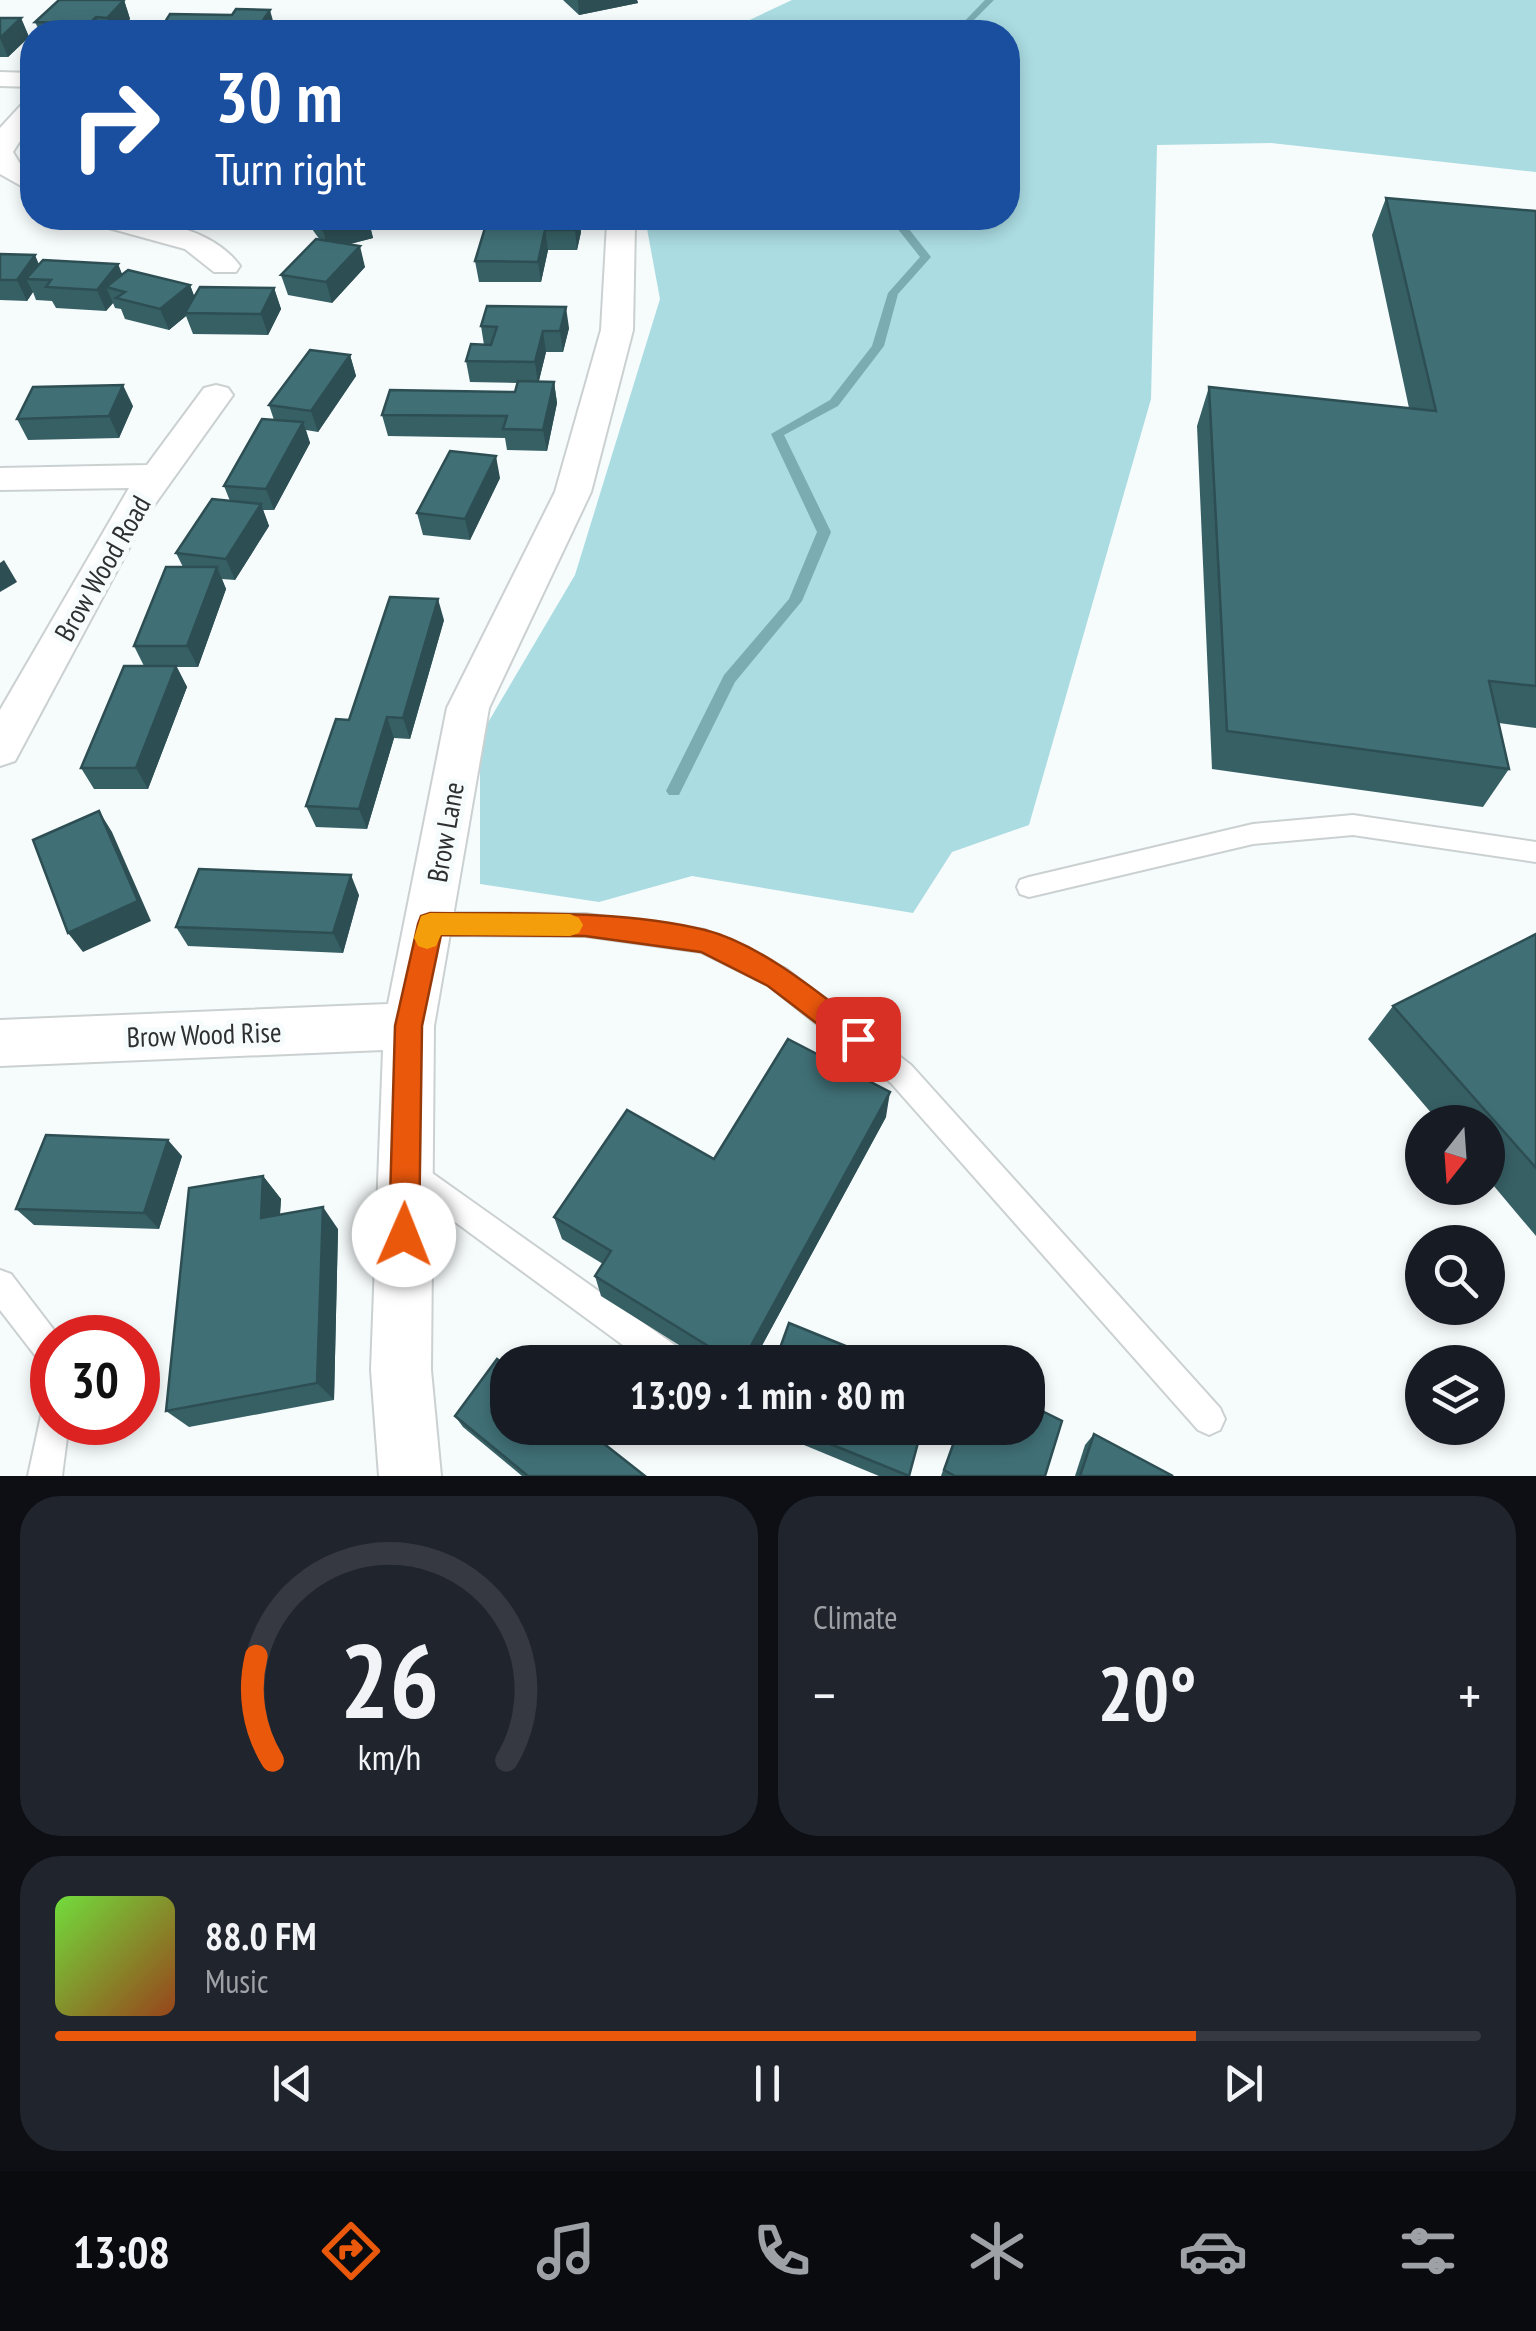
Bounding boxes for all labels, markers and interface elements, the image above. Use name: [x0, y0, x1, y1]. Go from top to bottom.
text: 30 m: [215, 51, 343, 141]
icon: right: [50, 60, 180, 190]
text: Turn right: [215, 139, 366, 197]
street label: Brow Wood Road: [45, 489, 159, 647]
street label: Brow Lane: [418, 779, 472, 885]
pin: [816, 997, 901, 1082]
icon: arrive: [831, 1012, 886, 1067]
street label: Brow Wood Rise: [126, 1013, 282, 1055]
north arrow: [1405, 1105, 1505, 1205]
map controls: [1405, 1105, 1505, 1445]
position arrow: [352, 1183, 456, 1287]
button: search: [1405, 1225, 1505, 1325]
speed limit sign: 30: [30, 1315, 160, 1445]
button: layers: [1405, 1345, 1505, 1445]
text: 13:09 · 1 min · 80 m: [630, 1370, 905, 1419]
text: Climate: [813, 1596, 897, 1638]
text: 26: [339, 1612, 439, 1747]
text: 20°: [1097, 1645, 1197, 1742]
text: −: [813, 1659, 836, 1730]
text: +: [1458, 1659, 1481, 1730]
text: km/h: [357, 1734, 421, 1780]
text: 88.0 FM: [205, 1911, 317, 1960]
text: Music: [205, 1960, 268, 2002]
icon: previous: [265, 2056, 320, 2111]
icon: pause: [740, 2056, 795, 2111]
icon: next: [1216, 2056, 1271, 2111]
icon: directions: [316, 2216, 386, 2286]
icon: music: [531, 2216, 601, 2286]
icon: phone: [747, 2216, 817, 2286]
icon: climate: [962, 2216, 1032, 2286]
icon: car: [1178, 2216, 1248, 2286]
icon: filters: [1393, 2216, 1463, 2286]
text: 13:08: [73, 2222, 170, 2280]

